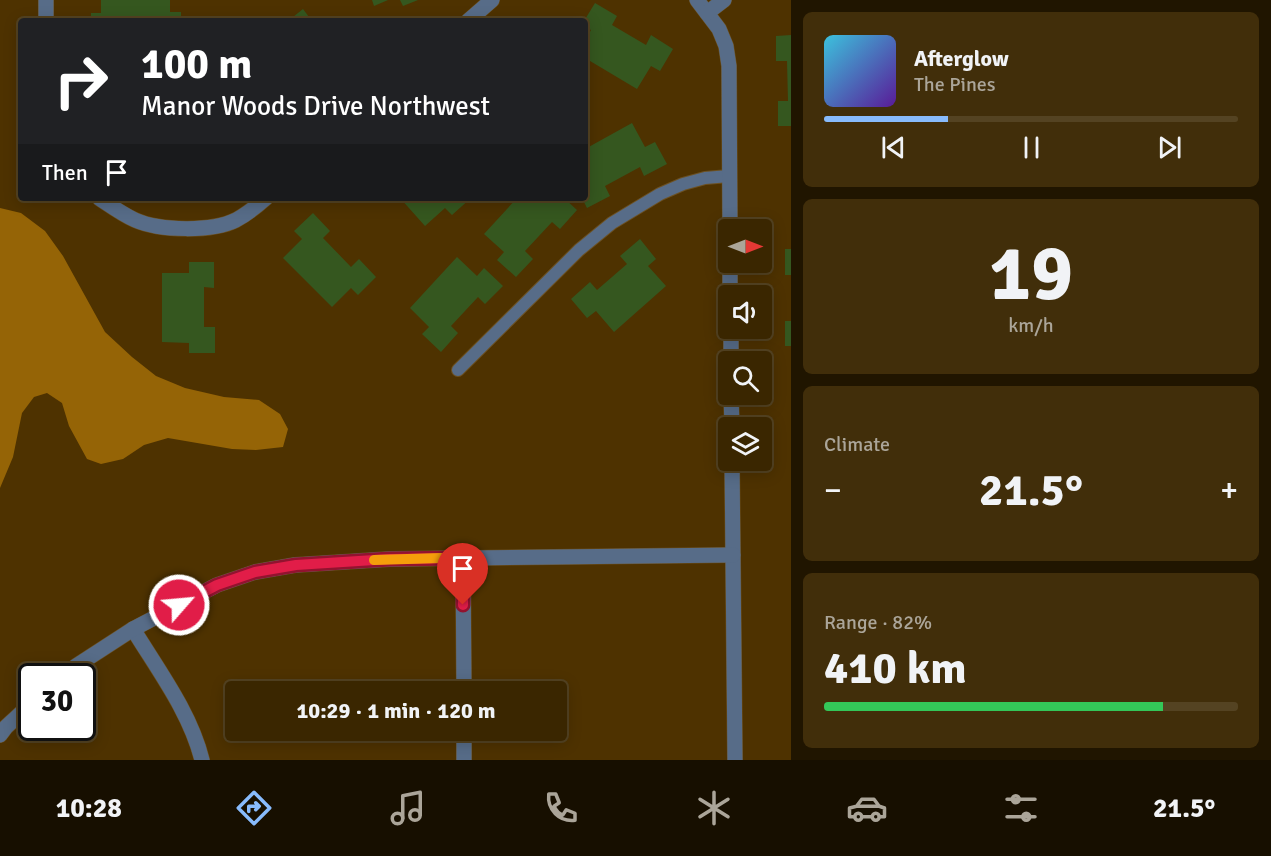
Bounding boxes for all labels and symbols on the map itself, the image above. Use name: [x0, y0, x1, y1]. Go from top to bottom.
north arrow: [718, 219, 772, 273]
pin: [437, 543, 488, 605]
position arrow: [147, 573, 211, 637]
speed limit sign: 30: [18, 663, 96, 741]

